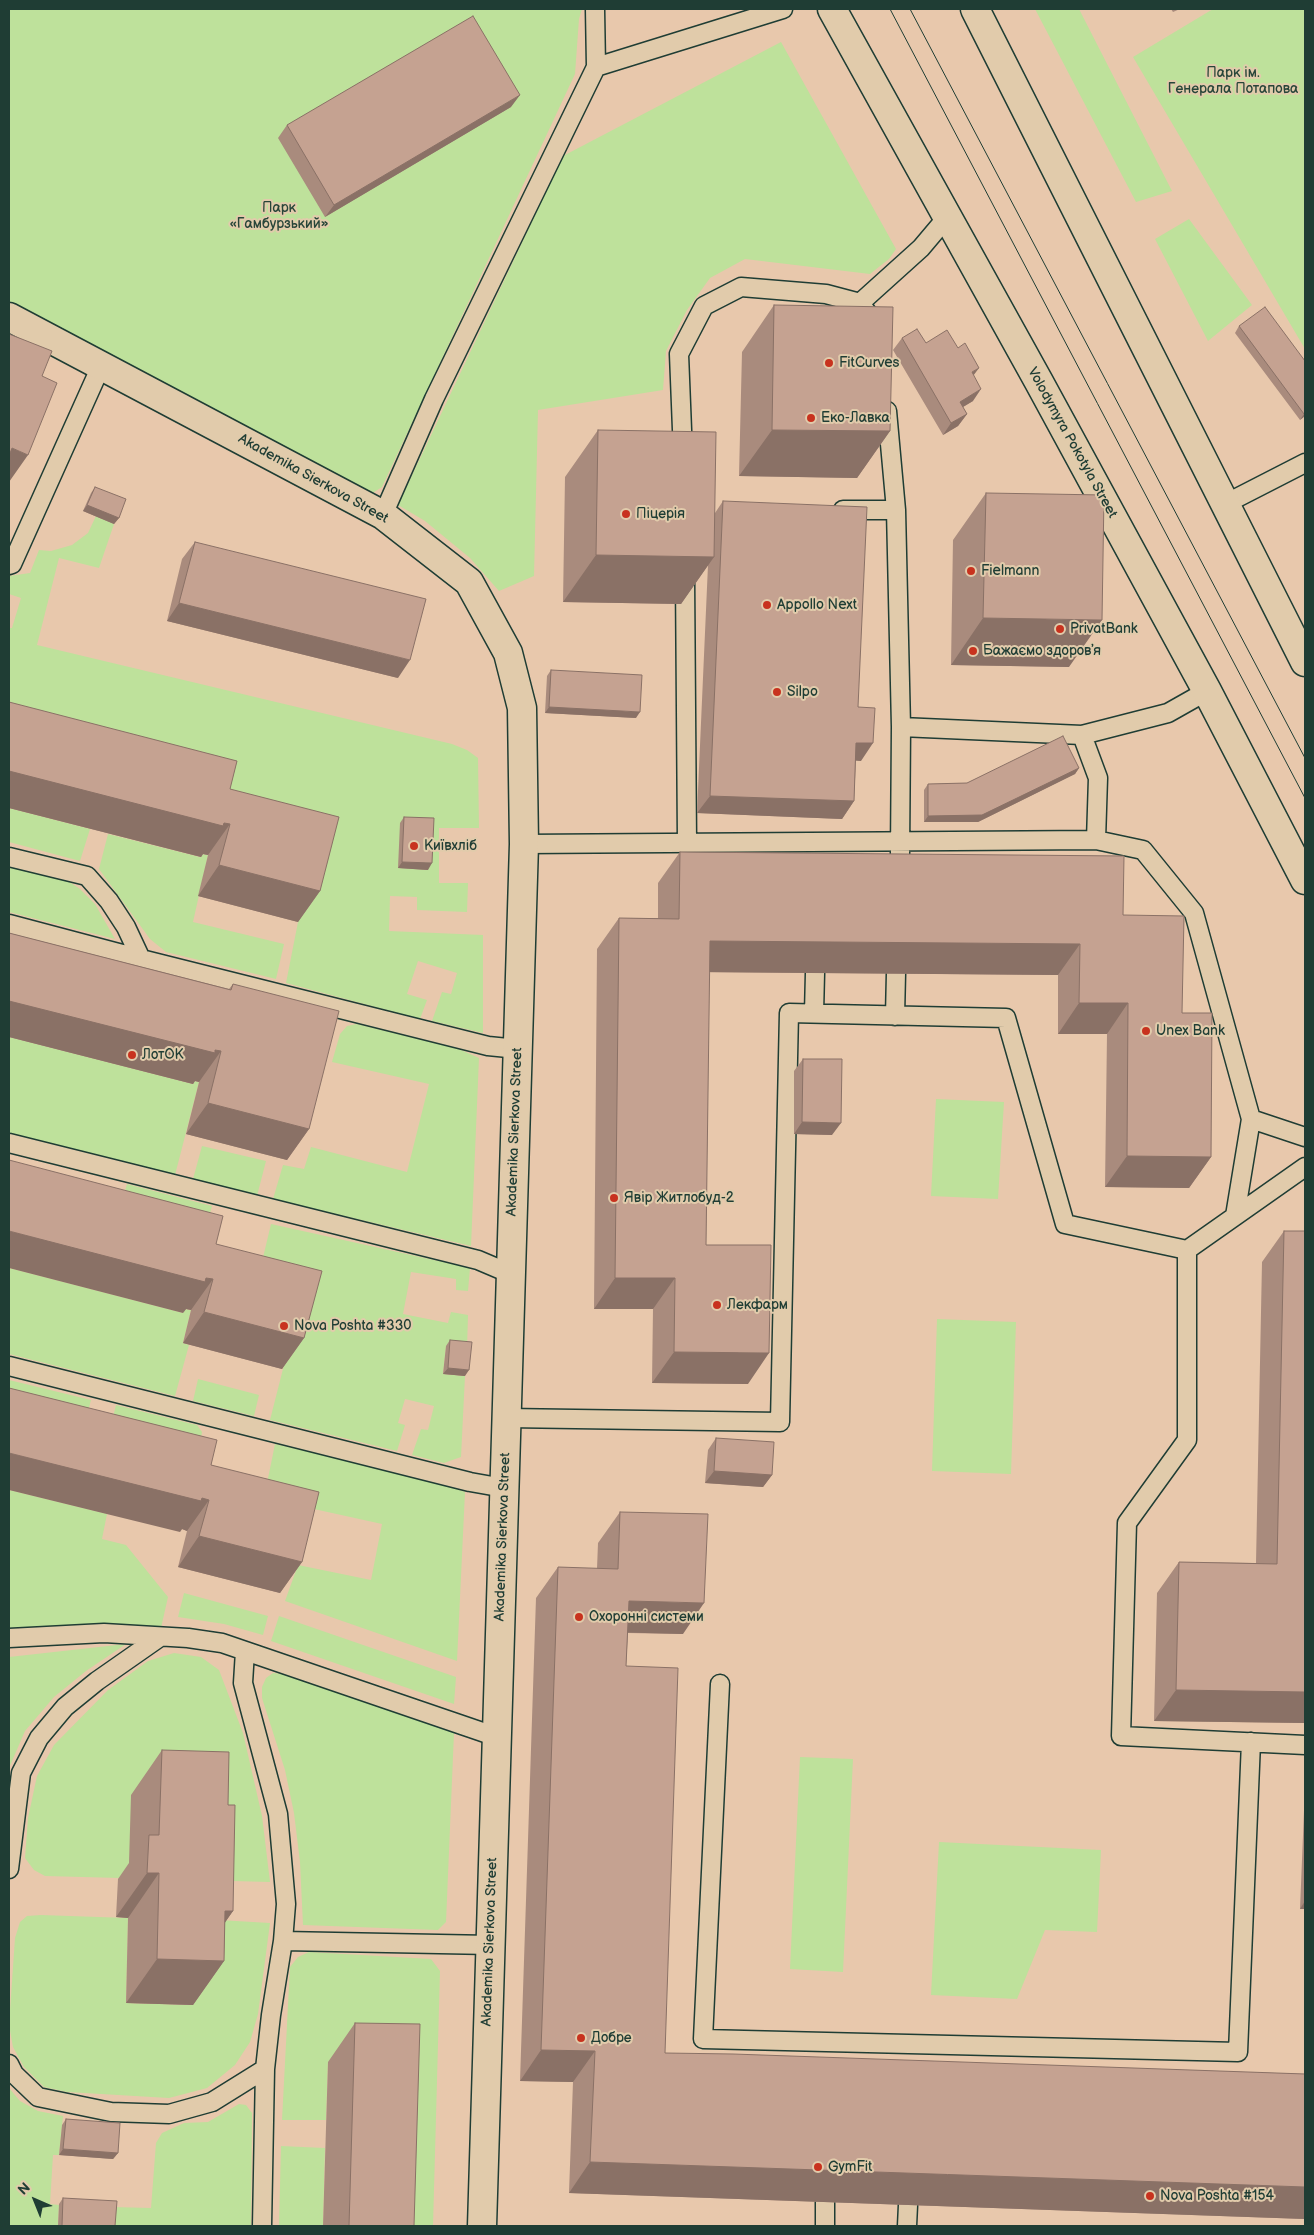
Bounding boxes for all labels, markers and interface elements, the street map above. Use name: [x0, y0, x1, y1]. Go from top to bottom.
park label: Парк ім. Генерала Потапова: [1168, 65, 1298, 98]
park label: Парк «Гамбурзький»: [229, 200, 329, 232]
place label: FitCurves: [839, 355, 900, 371]
marker: FitCurves: [823, 357, 835, 369]
street label: Volodymyra Pokotyla Street: [1024, 365, 1120, 521]
place label: Еко-Лавка: [821, 410, 890, 426]
marker: Еко-Лавка: [805, 412, 817, 424]
street label: Akademika Sierkova Street: [235, 431, 391, 527]
place label: Піцерія: [636, 506, 685, 522]
marker: Піцерія: [620, 508, 632, 520]
place label: Fielmann: [981, 563, 1039, 579]
marker: Fielmann: [965, 565, 977, 577]
place label: Appollo Next: [777, 597, 857, 613]
marker: Appollo Next: [761, 599, 773, 611]
place label: PrivatBank: [1070, 621, 1138, 637]
marker: PrivatBank: [1054, 623, 1066, 635]
place label: Бажаємо здоровʼя: [983, 643, 1101, 659]
marker: Бажаємо здоровʼя: [967, 645, 979, 657]
place label: Silpo: [787, 684, 818, 700]
marker: Silpo: [771, 686, 783, 698]
place label: Київхліб: [424, 838, 477, 854]
marker: Київхліб: [408, 840, 420, 852]
place label: Unex Bank: [1156, 1023, 1225, 1039]
marker: Unex Bank: [1140, 1025, 1152, 1037]
place label: ЛотОК: [142, 1047, 184, 1063]
street label: Akademika Sierkova Street: [504, 1047, 526, 1217]
marker: ЛотОК: [126, 1049, 138, 1061]
place label: Явір Житлобуд-2: [624, 1190, 734, 1206]
marker: Явір Житлобуд-2: [608, 1192, 620, 1204]
place label: Лекфарм: [727, 1297, 788, 1313]
marker: Лекфарм: [711, 1299, 723, 1311]
place label: Nova Poshta #330: [294, 1318, 412, 1334]
marker: Nova Poshta #330: [278, 1320, 290, 1332]
street label: Akademika Sierkova Street: [492, 1452, 514, 1622]
place label: Охоронні системи: [589, 1609, 704, 1625]
marker: Охоронні системи: [573, 1611, 585, 1623]
street label: Akademika Sierkova Street: [479, 1857, 501, 2027]
place label: Добре: [591, 2030, 632, 2046]
marker: Добре: [575, 2032, 587, 2044]
place label: GymFit: [828, 2159, 872, 2175]
marker: GymFit: [812, 2161, 824, 2173]
north arrow: [10, 2175, 60, 2225]
text: N: [15, 2179, 34, 2199]
place label: Nova Poshta #154: [1160, 2188, 1274, 2204]
marker: Nova Poshta #154: [1144, 2190, 1156, 2202]

